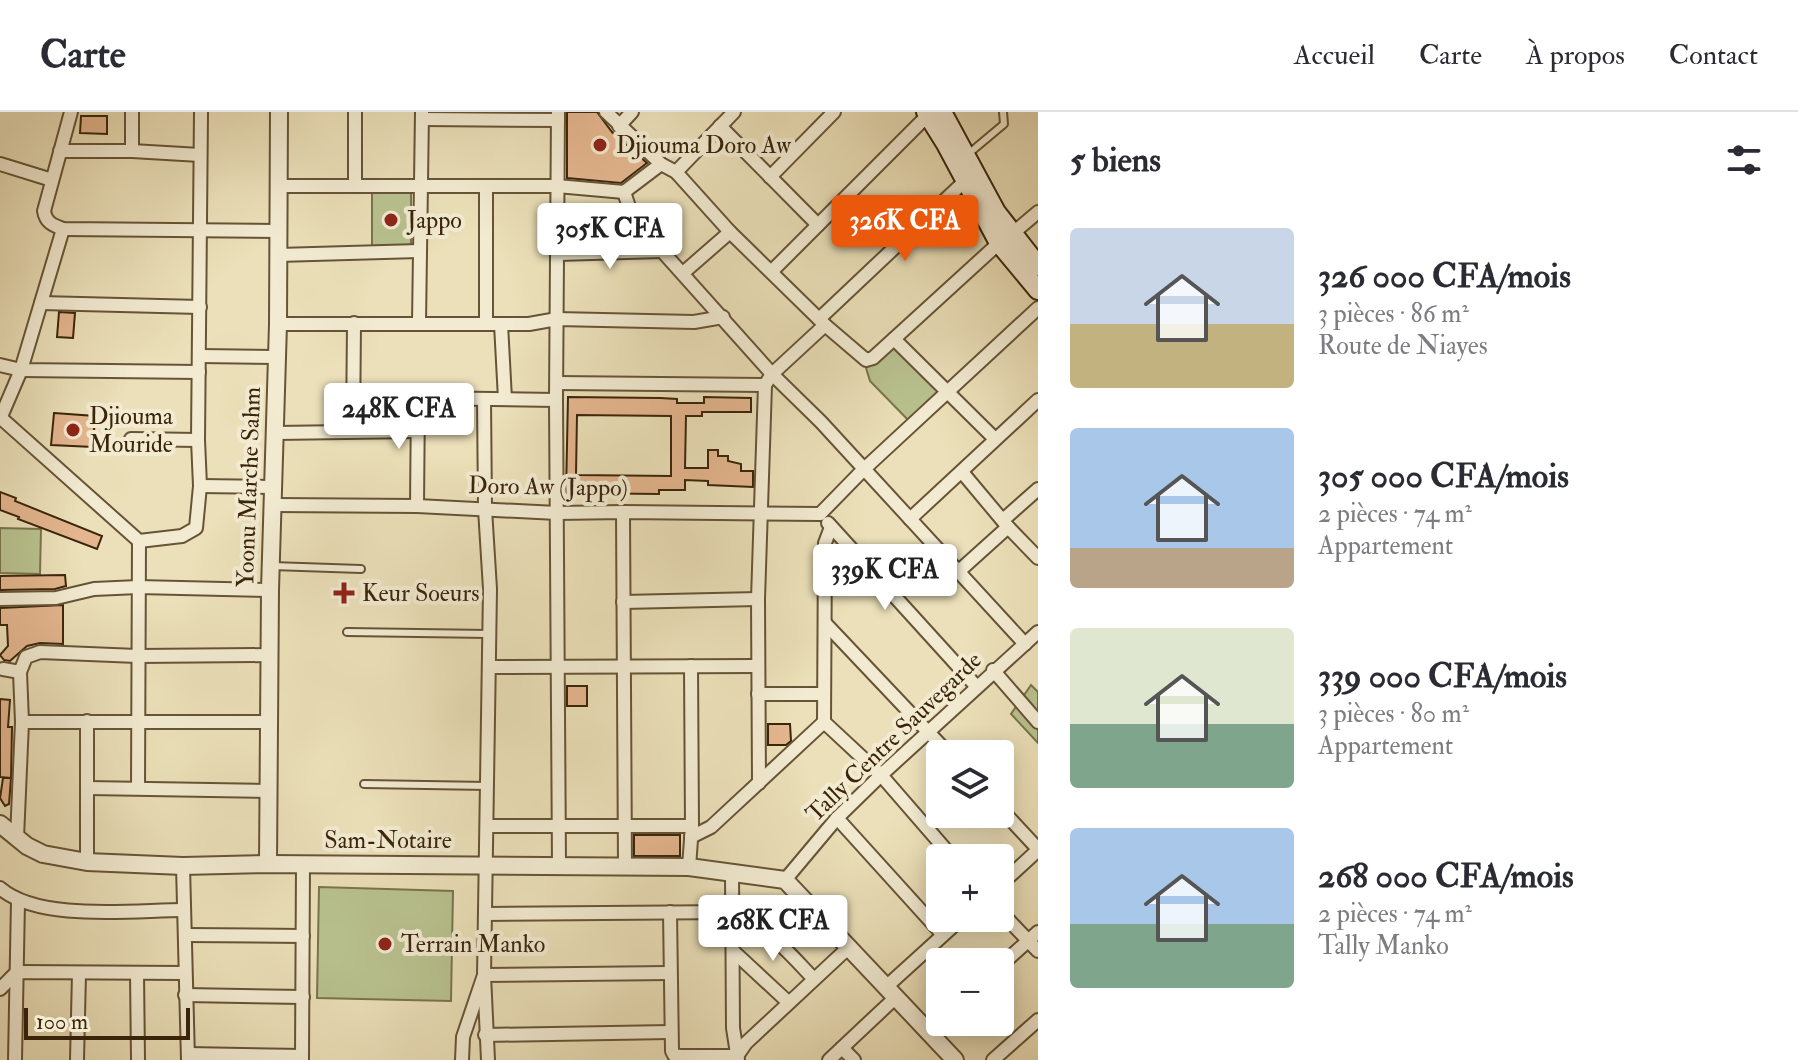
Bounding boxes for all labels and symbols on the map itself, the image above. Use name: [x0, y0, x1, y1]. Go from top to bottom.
place label: Djiouma Doro Aw: [616, 130, 792, 161]
marker: Djiouma Doro Aw: [591, 136, 609, 154]
pin: 326K CFA: [822, 195, 988, 263]
pin: 305K CFA: [527, 203, 693, 271]
place label: Jappo: [406, 205, 462, 236]
marker: Jappo: [382, 211, 400, 229]
pin: 248K CFA: [316, 383, 482, 451]
street label: Yoonu Marche Sahm: [230, 386, 268, 588]
place label: Djiouma Mouride: [89, 401, 174, 460]
marker: Djiouma Mouride: [64, 421, 82, 439]
street label: Doro Aw (Jappo): [468, 470, 628, 504]
pin: 339K CFA: [802, 544, 968, 612]
place label: Keur Soeurs: [362, 578, 479, 609]
marker: Keur Soeurs: [333, 582, 355, 604]
street label: Tally Centre Sauvegarde: [800, 645, 988, 829]
street label: Sam-Notaire: [324, 825, 452, 856]
pin: 268K CFA: [690, 895, 856, 963]
place label: Terrain Manko: [401, 929, 545, 960]
marker: Terrain Manko: [376, 935, 394, 953]
scale bar: [24, 1004, 190, 1040]

